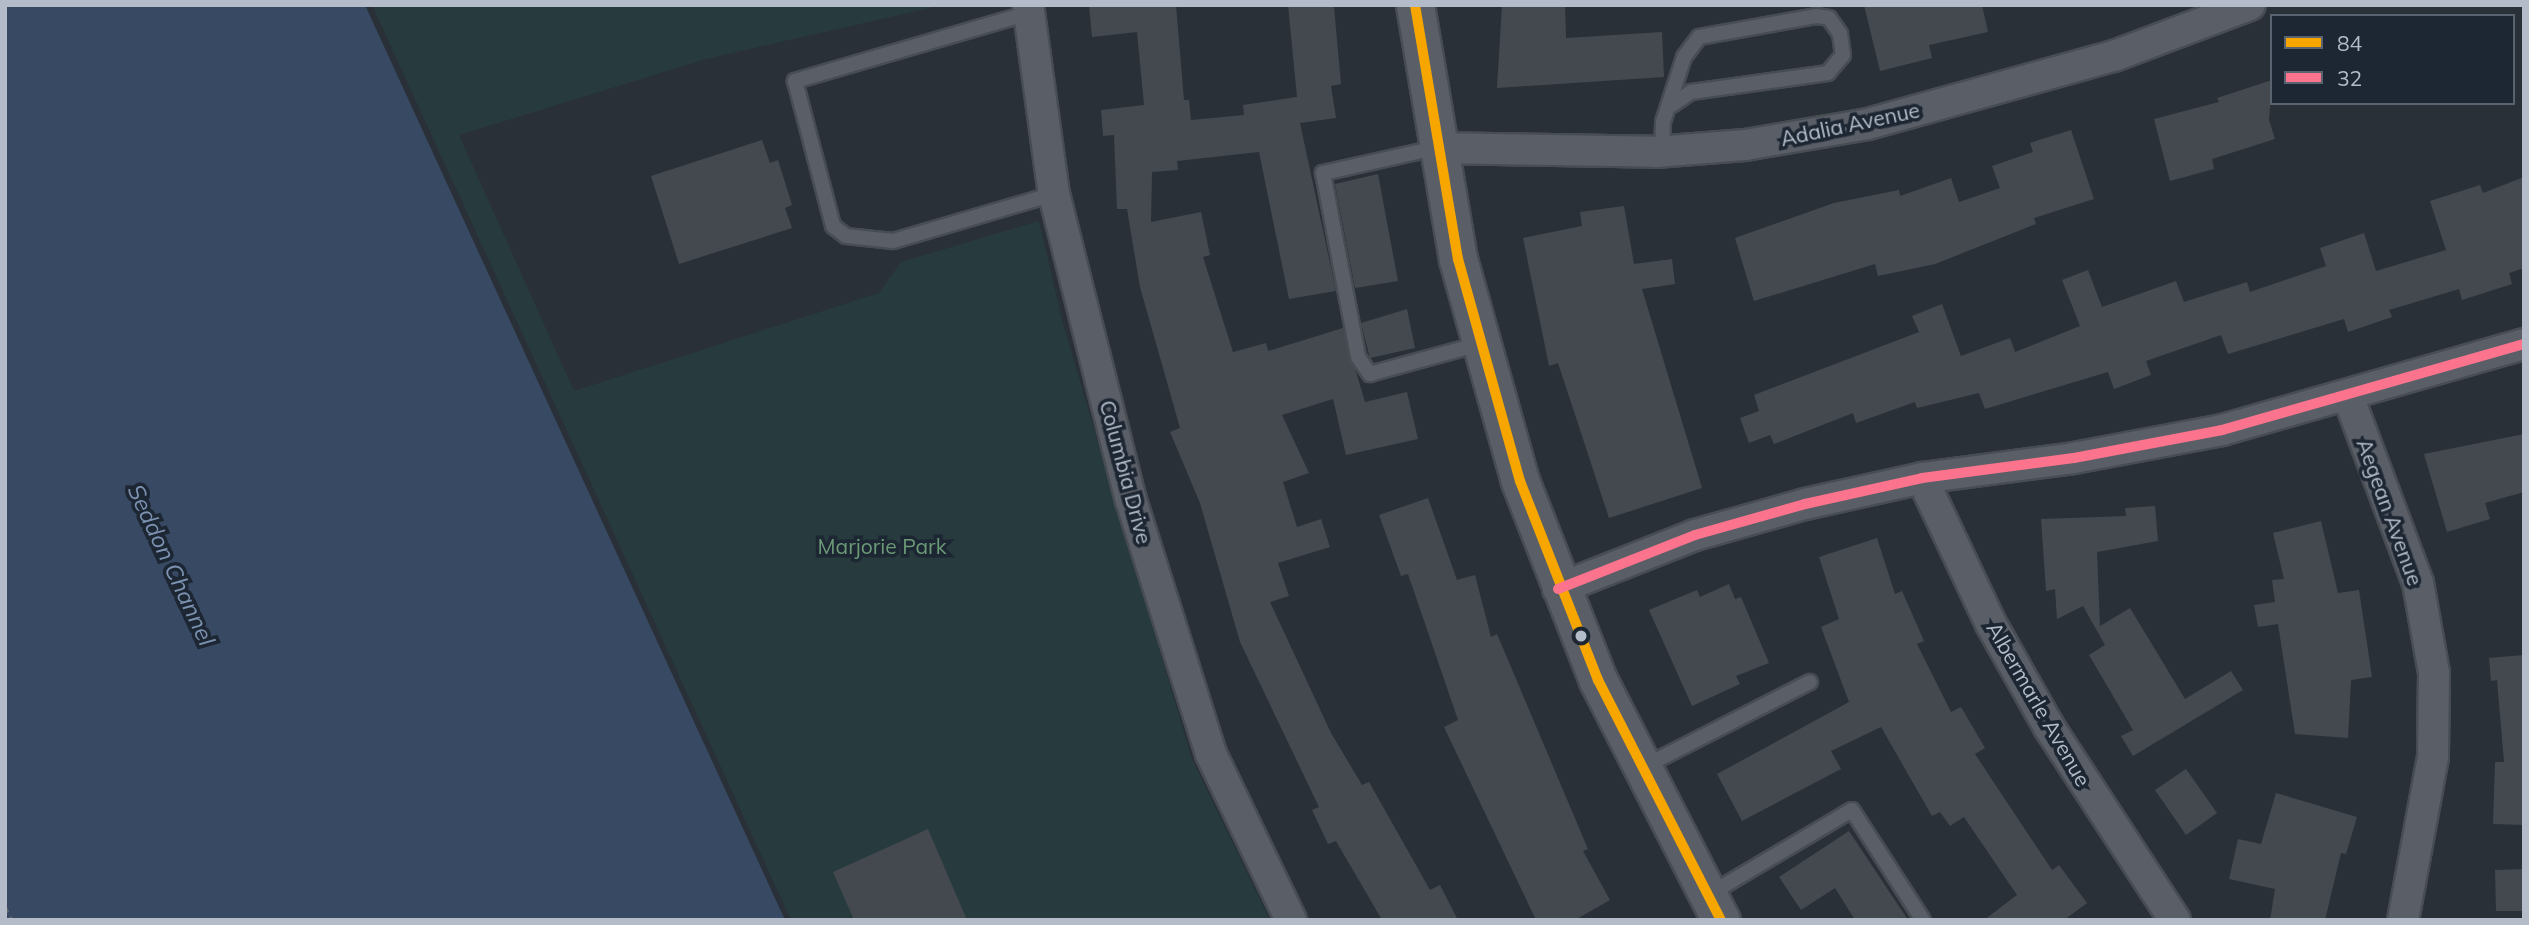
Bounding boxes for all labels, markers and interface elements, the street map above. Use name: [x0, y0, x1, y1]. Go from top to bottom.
legend: [2270, 14, 2515, 105]
text: 84: [2337, 30, 2362, 56]
text: 32: [2337, 65, 2362, 91]
street label: Adalia Avenue: [1778, 97, 1922, 151]
street label: Columbia Drive: [1095, 397, 1157, 547]
street label: Aegean Avenue: [2352, 435, 2428, 589]
water label: Seddon Channel: [122, 480, 220, 650]
park label: Marjorie Park: [818, 533, 946, 559]
street label: Albermarle Avenue: [1982, 617, 2096, 791]
unlabelled marker: [1574, 629, 1588, 643]

